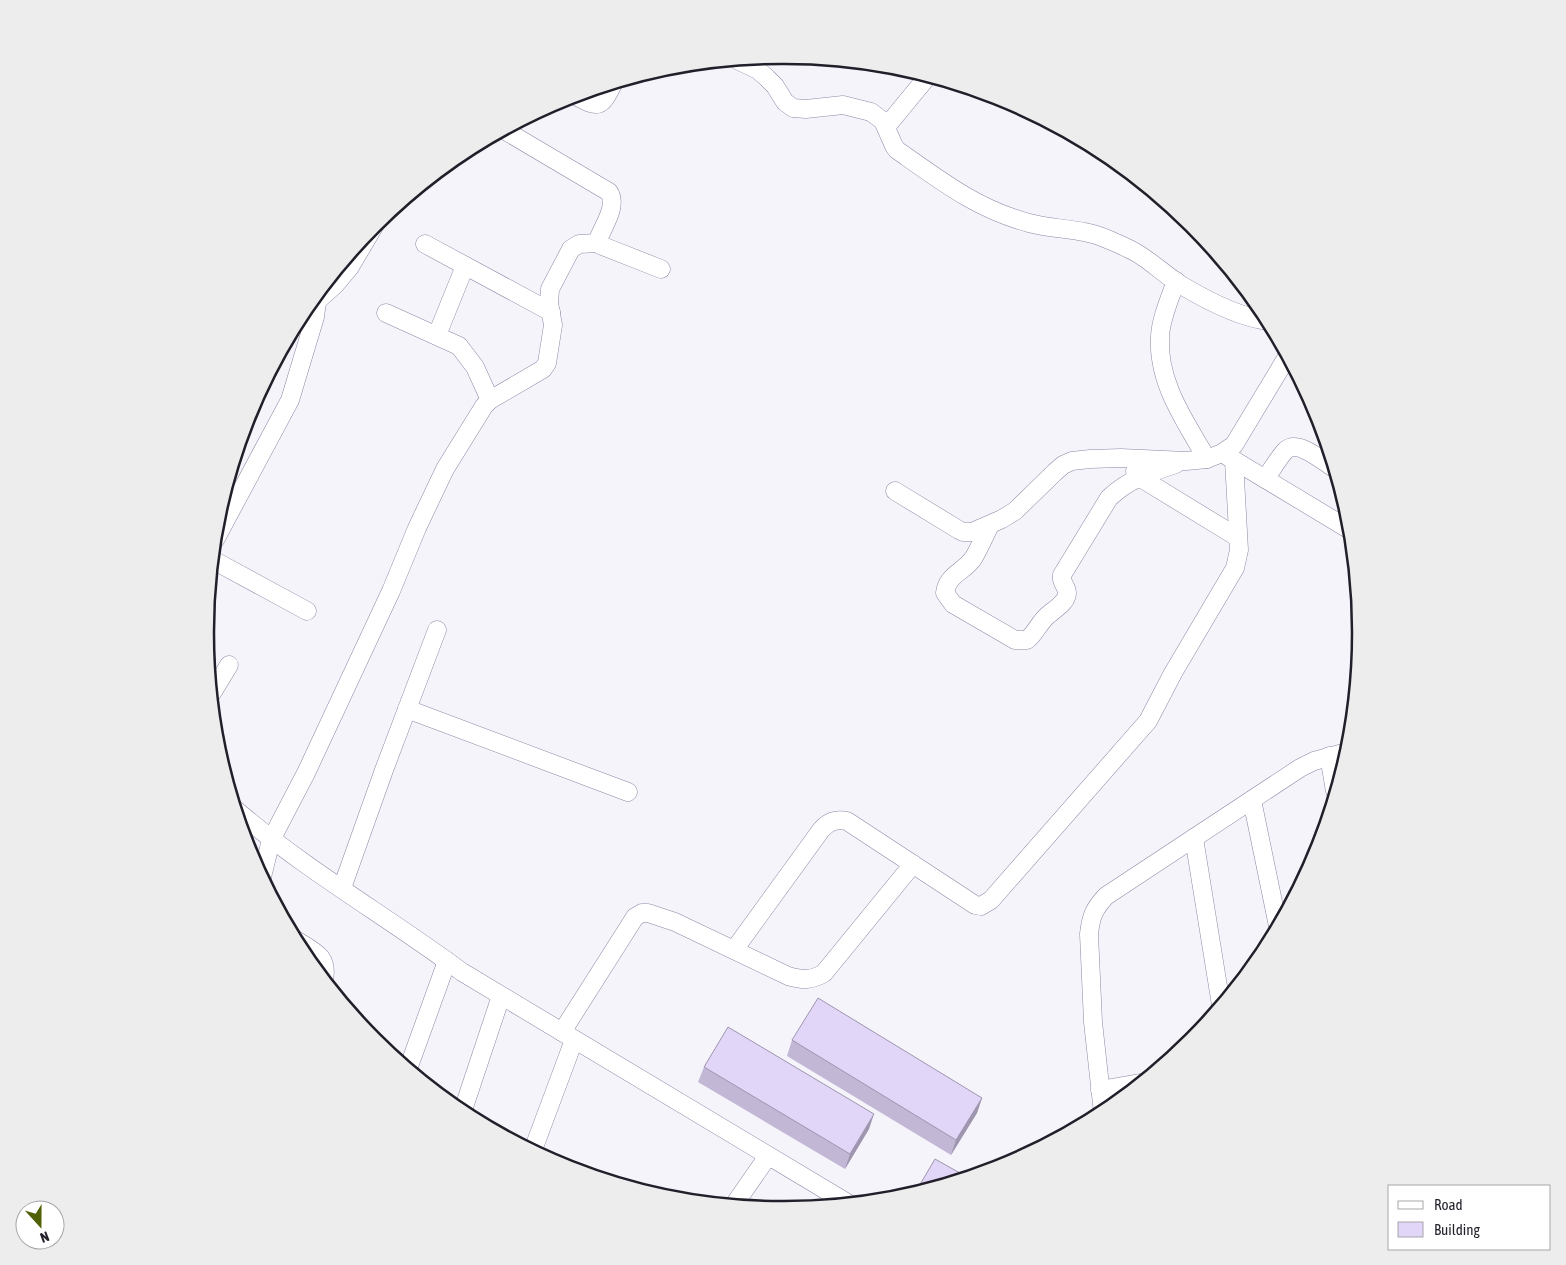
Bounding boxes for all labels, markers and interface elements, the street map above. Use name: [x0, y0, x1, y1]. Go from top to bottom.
legend: [1388, 1185, 1551, 1250]
text: Road: [1434, 1196, 1463, 1213]
north arrow: [15, 1200, 65, 1250]
text: Building: [1434, 1221, 1480, 1238]
text: N: [38, 1228, 51, 1246]

